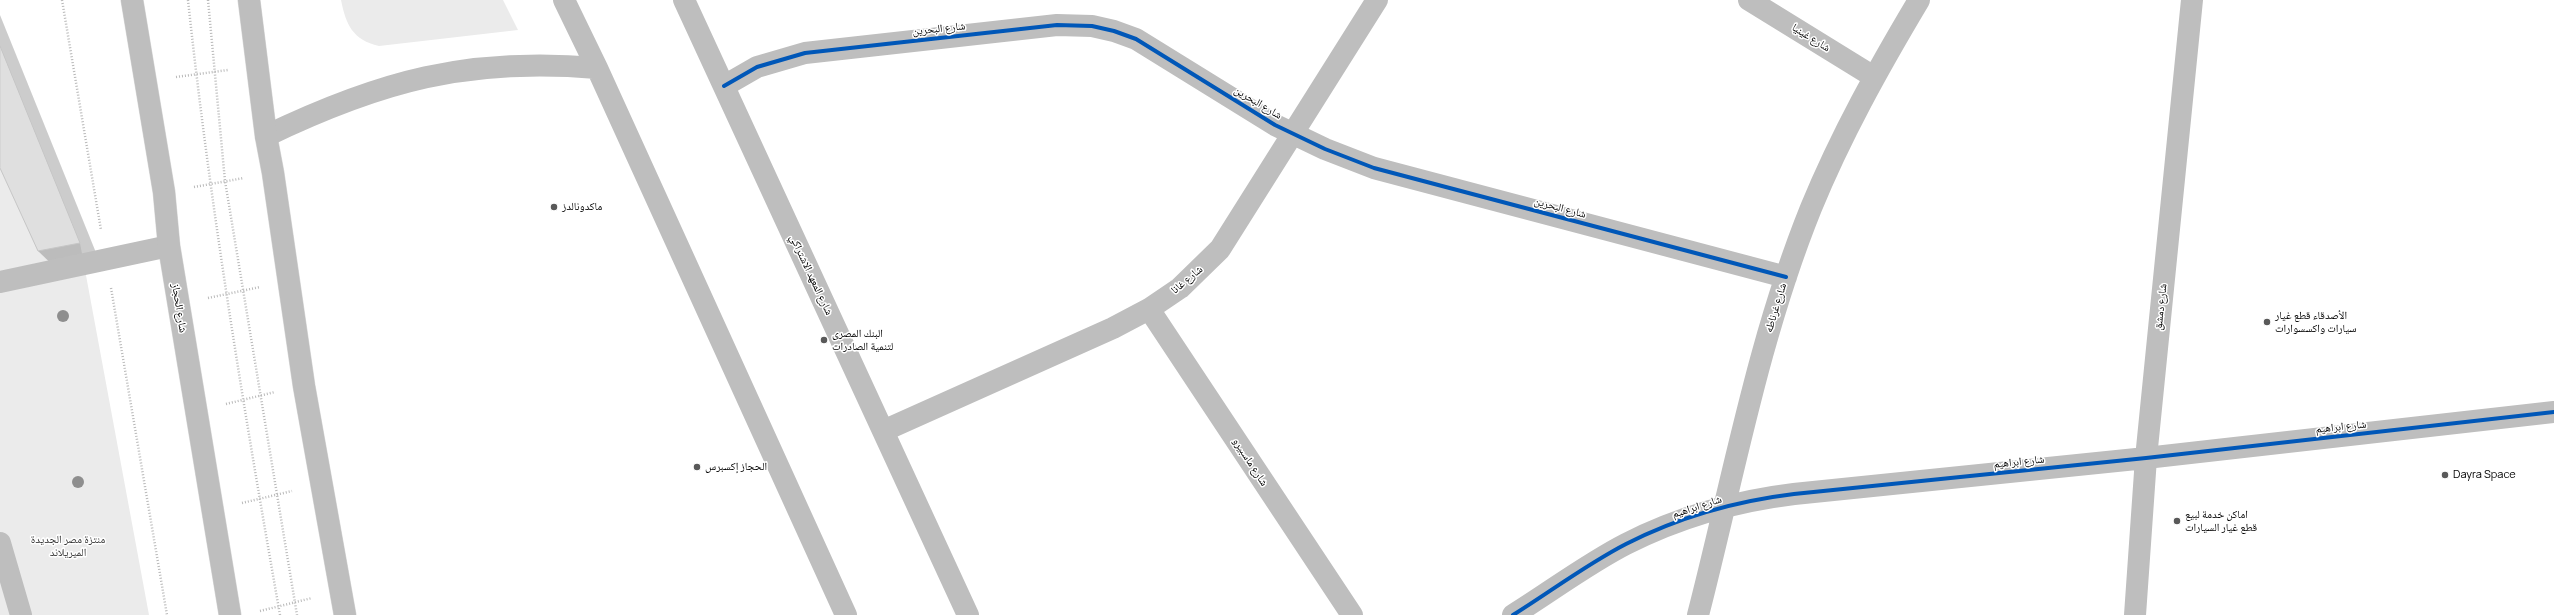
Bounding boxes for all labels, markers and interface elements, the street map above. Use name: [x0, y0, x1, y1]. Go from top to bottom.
street label: شارع البحرين: [912, 20, 966, 38]
street label: شارع غينيا: [1789, 21, 1833, 55]
street label: شارع البحرين: [1232, 84, 1284, 122]
street label: شارع البحرين: [1533, 195, 1587, 221]
place label: ماكدونالدز: [562, 200, 602, 214]
marker: ماكدونالدز: [549, 202, 559, 212]
street label: شارع المعهد الاشتراكي: [787, 233, 835, 317]
street label: شارع غانا: [1168, 263, 1206, 297]
street label: شارع الحجاز: [169, 282, 189, 334]
street label: شارع غرناطه: [1762, 282, 1790, 334]
street label: شارع دمشق: [2152, 283, 2170, 331]
place label: الأصدقاء قطع غيار سيارات واكسسوارات: [2275, 309, 2357, 335]
marker: الأصدقاء قطع غيار سيارات واكسسوارات: [2262, 317, 2272, 327]
place label: البنك المصرى لتنمية الصادرات: [832, 327, 893, 353]
marker: البنك المصرى لتنمية الصادرات: [819, 335, 829, 345]
street label: شارع ابراهيم: [2315, 418, 2367, 436]
street label: شارع ماسبيرو: [1230, 435, 1270, 489]
street label: شارع ابراهيم: [1993, 453, 2045, 471]
place label: الحجاز إكسبرس: [705, 460, 767, 474]
marker: الحجاز إكسبرس: [692, 462, 702, 472]
place label: Dayra Space: [2453, 468, 2516, 482]
marker: Dayra Space: [2440, 470, 2450, 480]
street label: شارع ابراهيم: [1671, 493, 1723, 521]
place label: اماكن خدمة لبيع قطع غيار السيارات: [2185, 508, 2257, 534]
marker: اماكن خدمة لبيع قطع غيار السيارات: [2172, 516, 2182, 526]
park label: منتزة مصر الجديدة الميريلاند: [31, 533, 105, 559]

